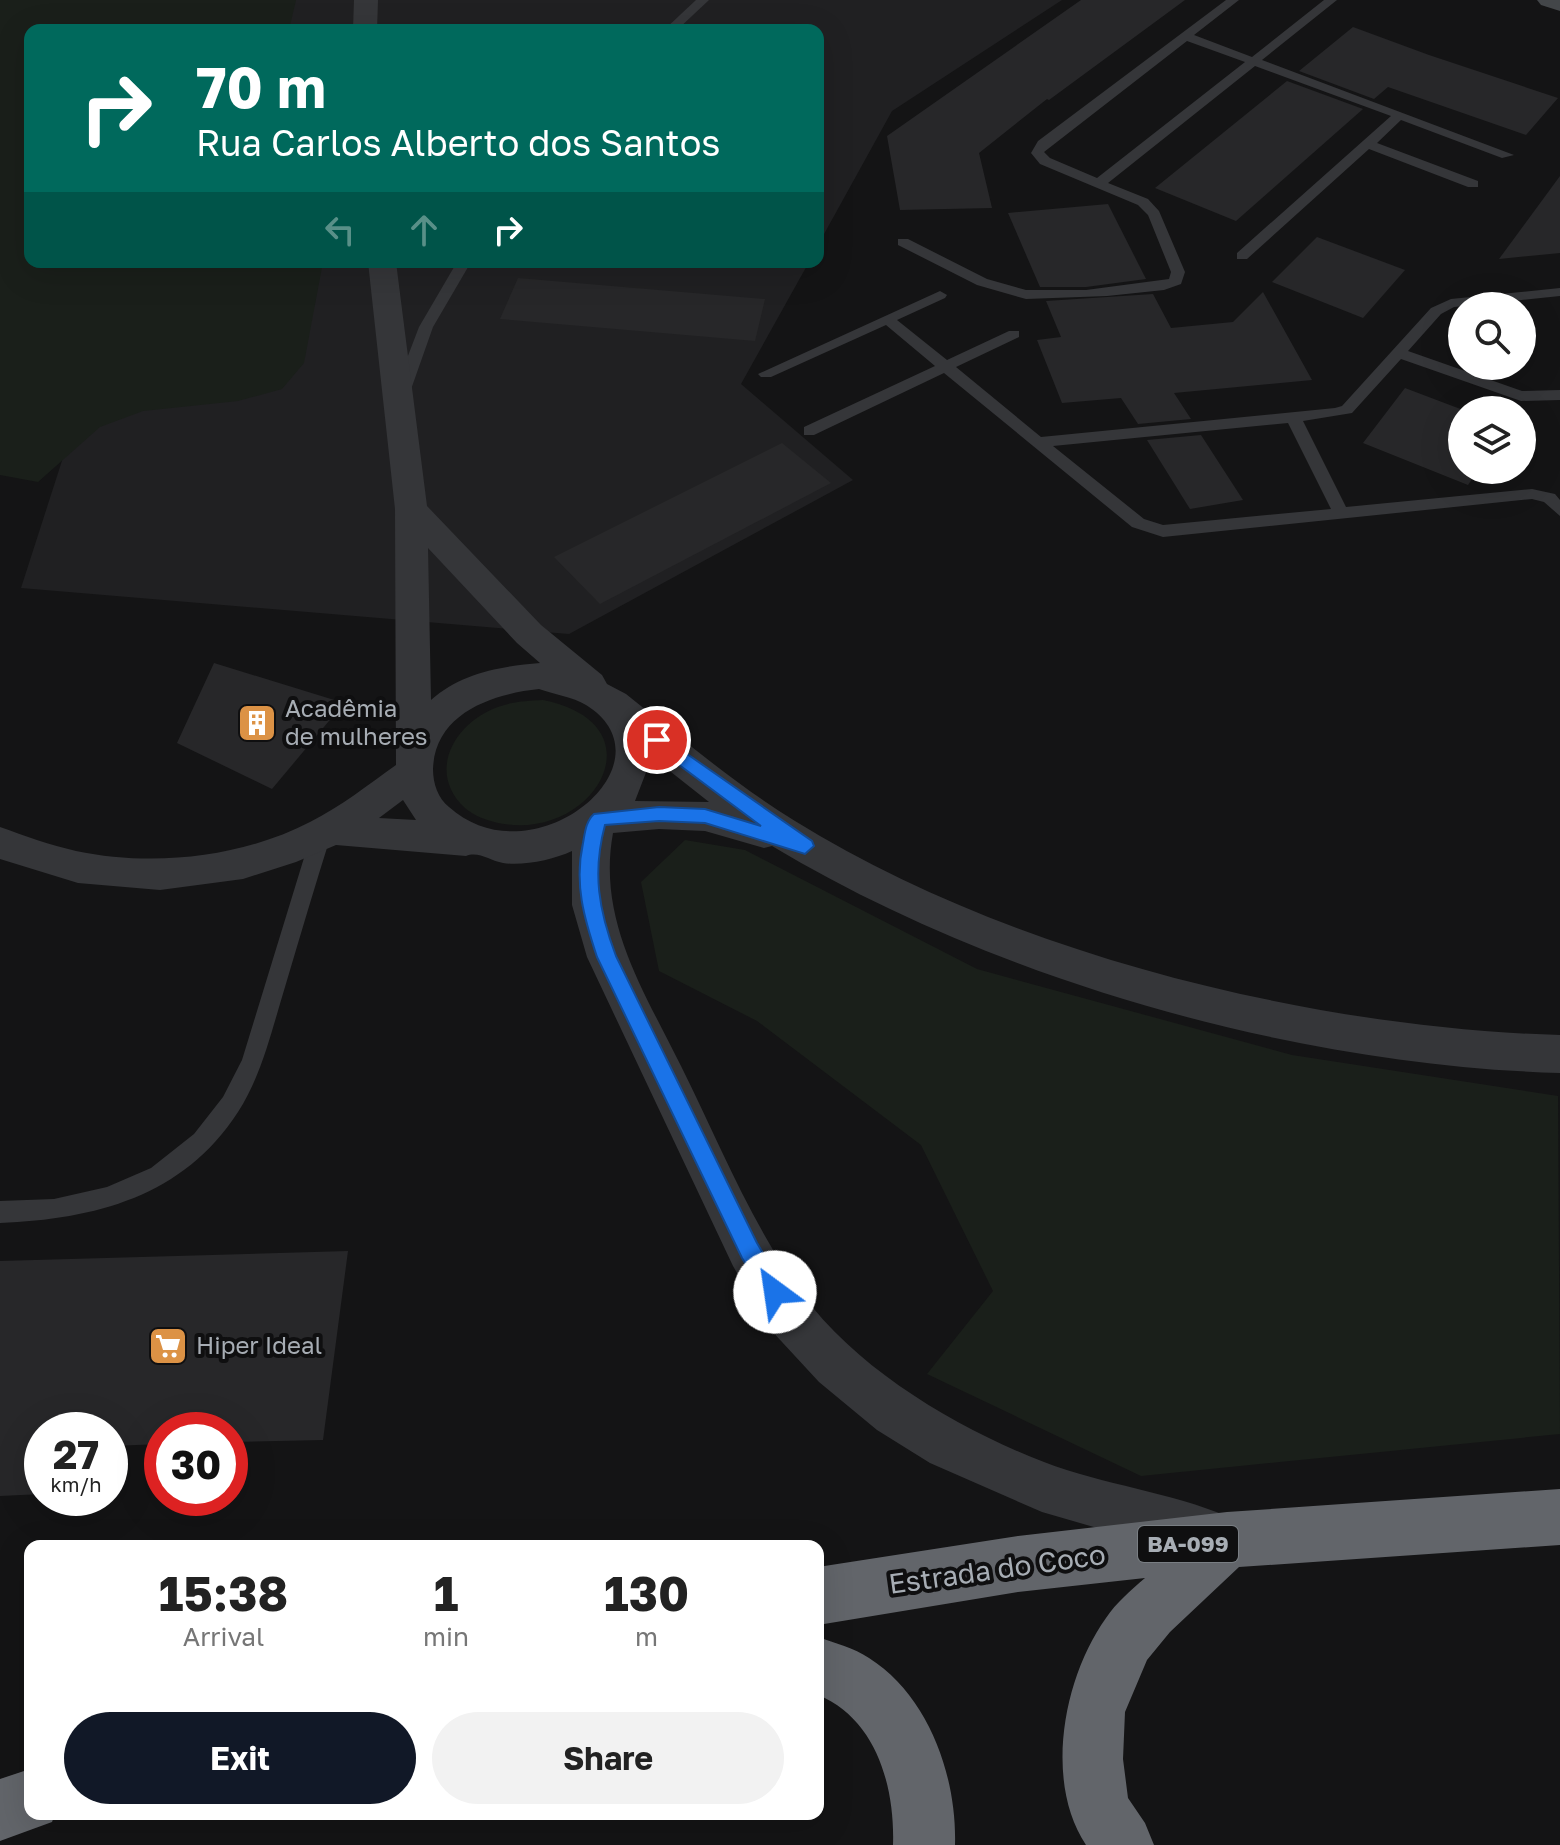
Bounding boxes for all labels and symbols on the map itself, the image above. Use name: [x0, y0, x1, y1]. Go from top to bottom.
place label: Acadêmia de mulheres: [285, 693, 428, 750]
building icon: Acadêmia de mulheres: [236, 702, 278, 744]
pin: [623, 706, 691, 774]
position arrow: [733, 1250, 817, 1334]
supermarket icon: Hiper Ideal: [147, 1325, 189, 1367]
place label: Hiper Ideal: [196, 1330, 322, 1359]
speed limit sign: 30: [144, 1412, 248, 1516]
road number: BA-099: [1138, 1526, 1238, 1562]
street label: Estrada do Coco: [886, 1537, 1107, 1600]

